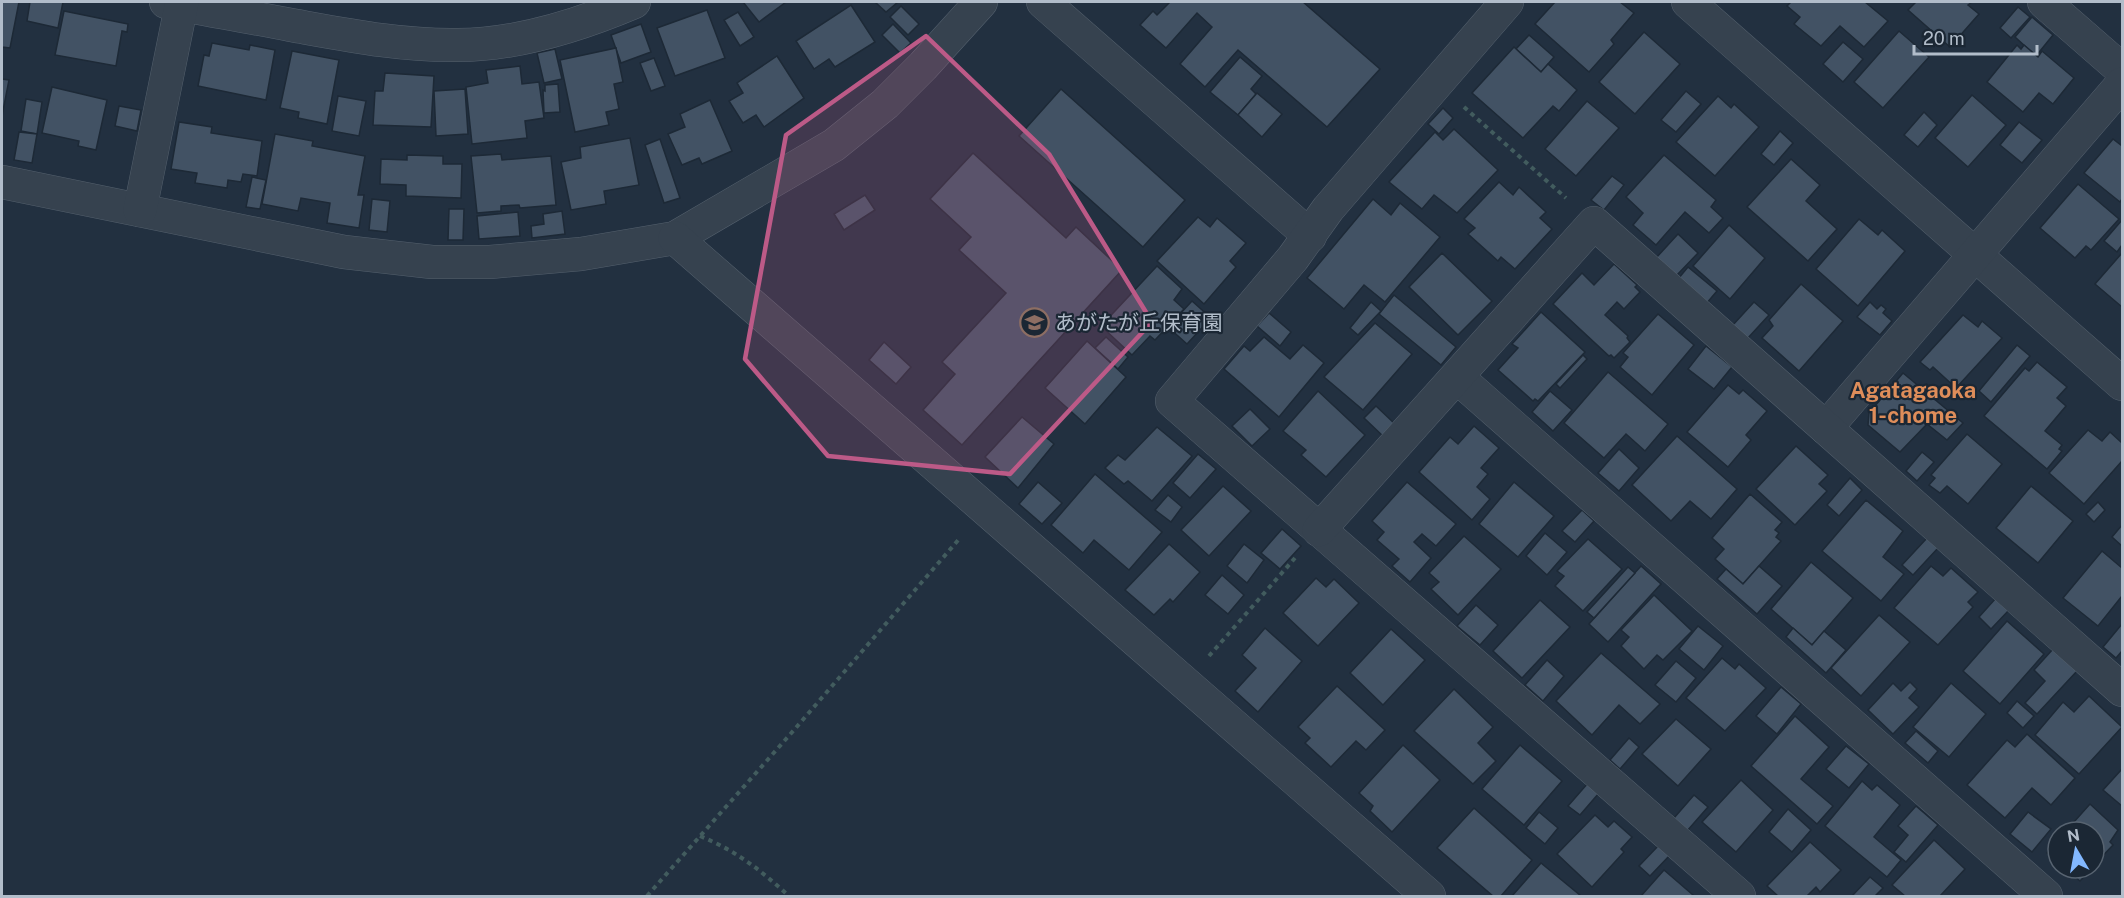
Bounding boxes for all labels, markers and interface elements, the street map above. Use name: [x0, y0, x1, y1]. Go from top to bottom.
scale bar: [1914, 18, 2037, 56]
text: 20 m: [1923, 28, 1965, 49]
school or university icon: あがたが丘保育園: [1018, 307, 1050, 339]
place label: あがたが丘保育園: [1055, 310, 1223, 335]
district label: Agatagaoka 1-chome: [1850, 377, 1976, 428]
north arrow: [2046, 820, 2106, 880]
text: N: [2066, 825, 2081, 846]

